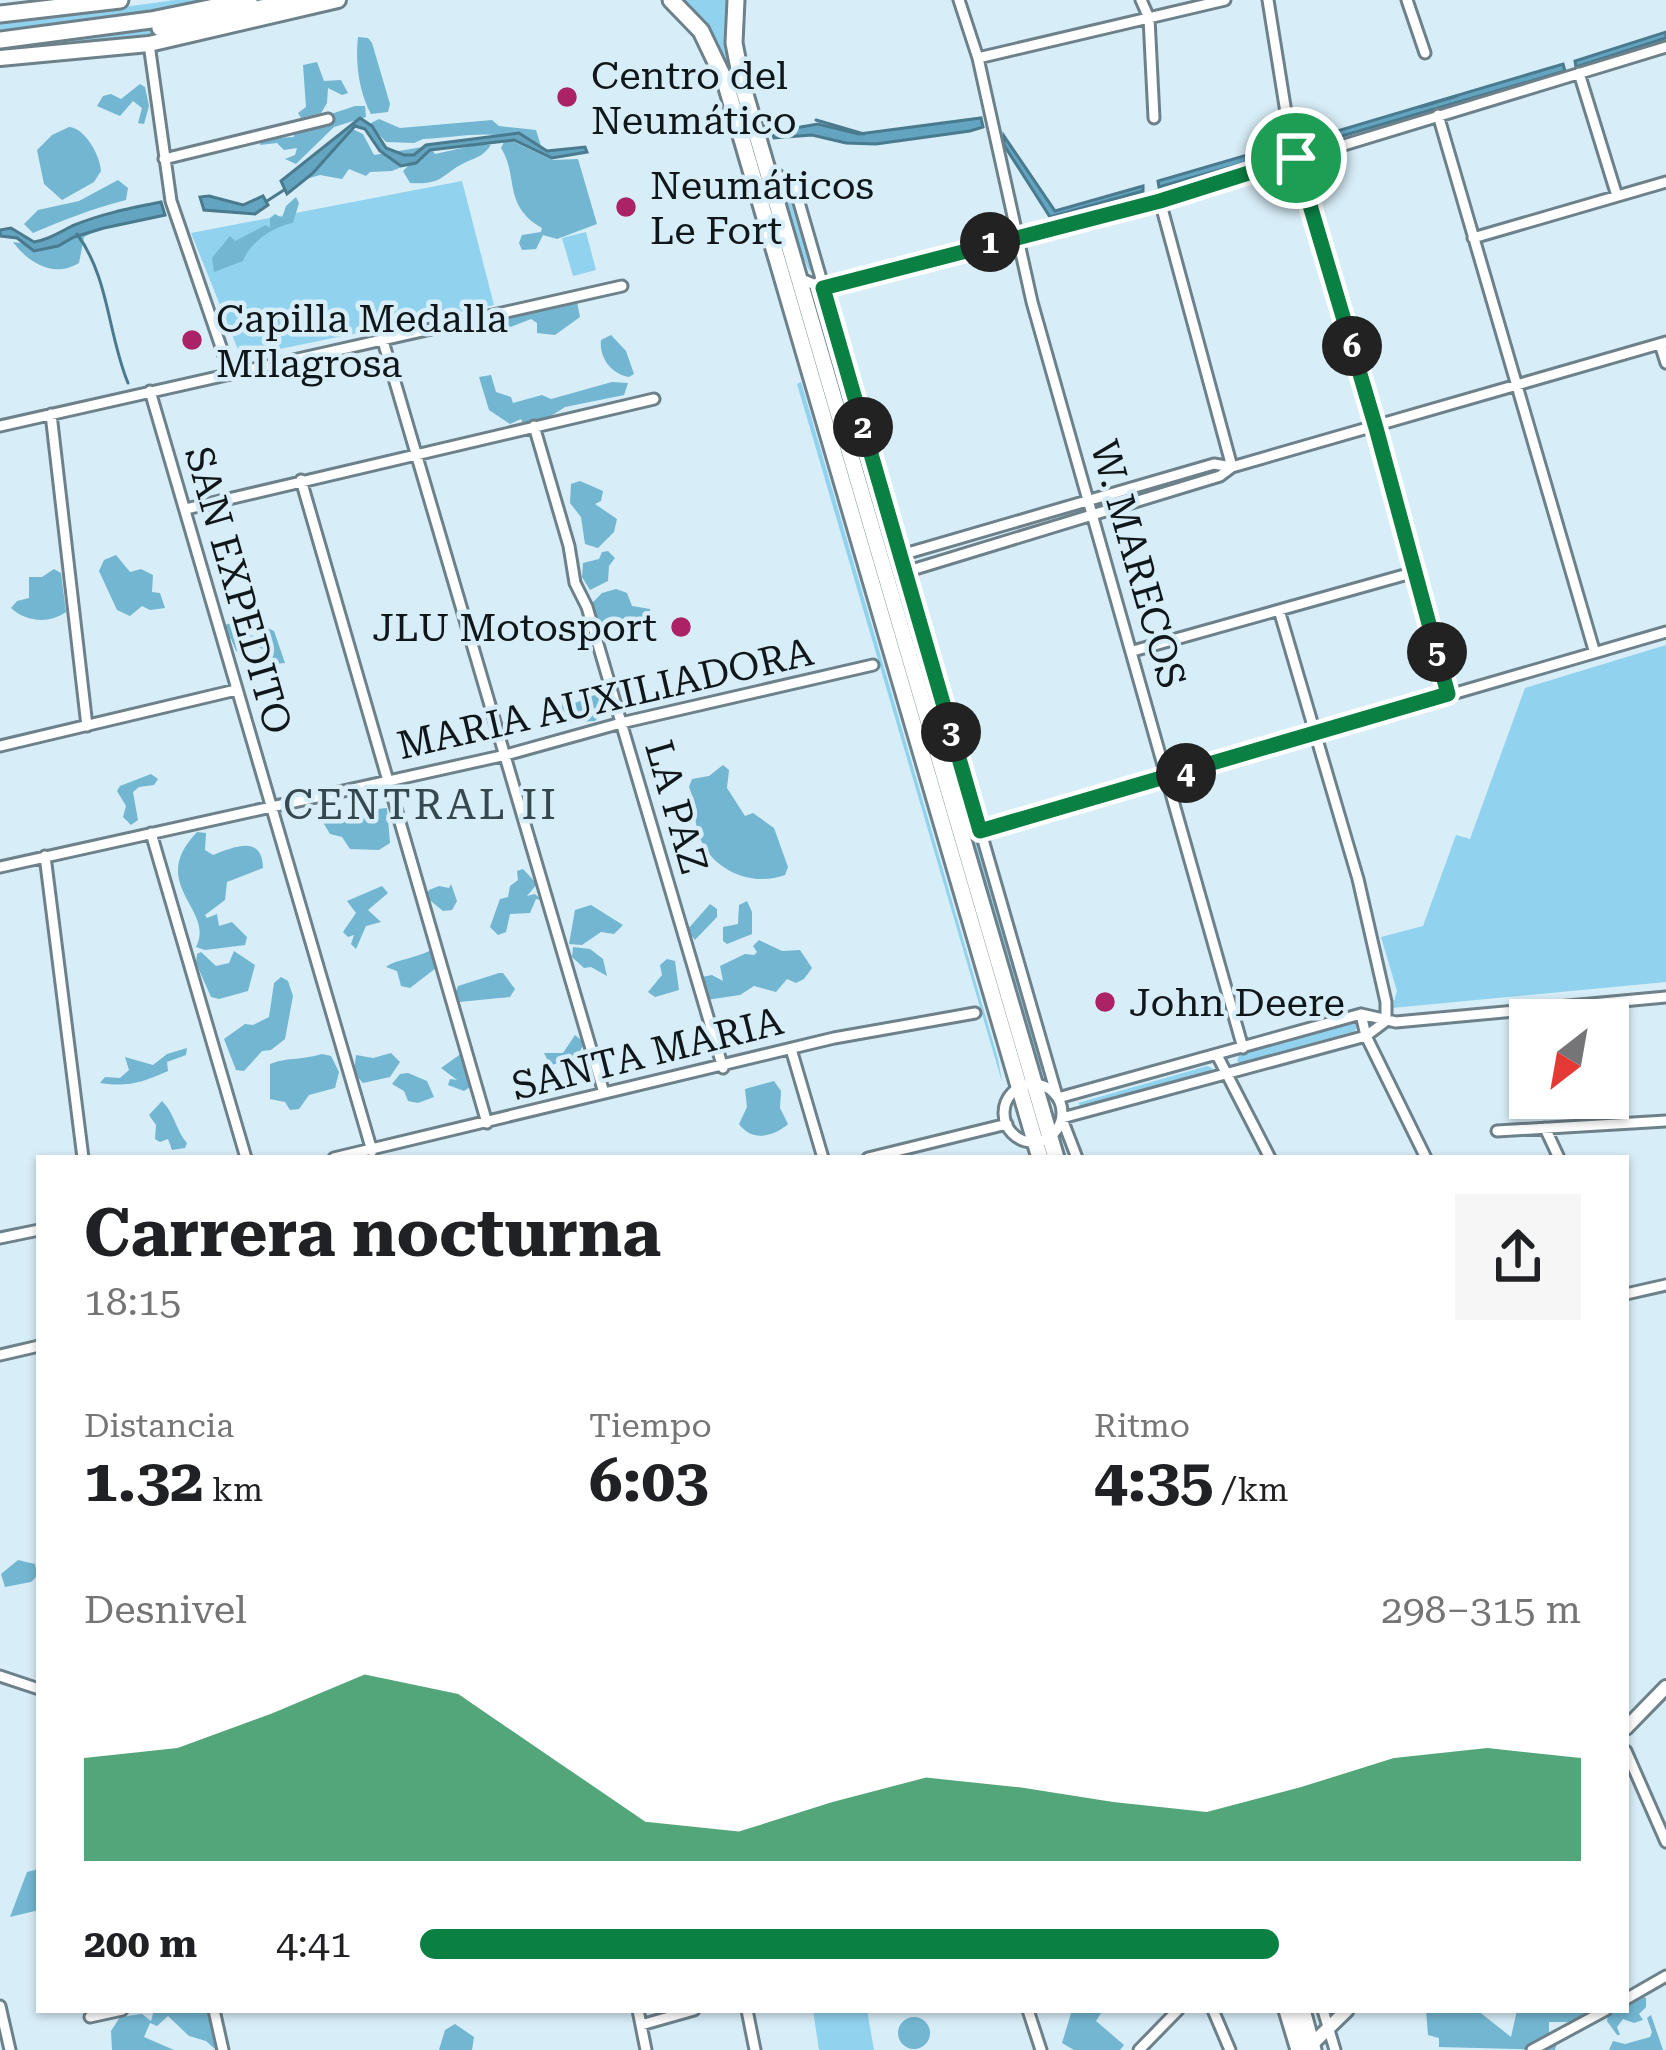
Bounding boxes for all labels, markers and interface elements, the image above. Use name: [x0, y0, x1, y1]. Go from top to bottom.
place label: Centro del Neumático: [591, 53, 797, 144]
marker: Centro del Neumático: [554, 84, 580, 110]
pin: [1245, 107, 1347, 209]
icon: arrive: [1263, 125, 1329, 191]
place label: Neumáticos Le Fort: [650, 163, 874, 254]
marker: Neumáticos Le Fort: [613, 194, 639, 220]
pin: 1: [960, 212, 1020, 272]
text: 1: [981, 222, 999, 261]
place label: Capilla Medalla MIlagrosa: [216, 296, 508, 387]
pin: 6: [1322, 316, 1382, 376]
text: 6: [1343, 326, 1361, 365]
marker: Capilla Medalla MIlagrosa: [179, 327, 205, 353]
pin: 2: [833, 397, 893, 457]
text: 2: [854, 407, 872, 446]
street label: W. MARECOS: [1081, 435, 1195, 693]
street label: SAN EXPEDITO: [175, 441, 301, 739]
place label: JLU Motosport: [372, 605, 657, 651]
marker: JLU Motosport: [668, 614, 694, 640]
pin: 5: [1407, 622, 1467, 682]
street label: MARIA AUXILIADORA: [393, 629, 818, 769]
text: 5: [1428, 632, 1446, 671]
pin: 3: [921, 702, 981, 762]
text: 3: [942, 712, 960, 751]
street label: LA PAZ: [635, 735, 717, 879]
pin: 4: [1156, 743, 1216, 803]
text: 4: [1177, 753, 1195, 792]
district label: CENTRAL II: [283, 780, 559, 829]
place label: John Deere: [1129, 980, 1345, 1026]
marker: John Deere: [1092, 989, 1118, 1015]
street label: SANTA MARIA: [507, 998, 788, 1110]
north arrow: [1509, 999, 1629, 1119]
map controls: [1509, 999, 1629, 1119]
button: share: [1455, 1194, 1581, 1320]
text: Carrera nocturna: [84, 1195, 661, 1272]
text: 18:15: [84, 1279, 181, 1325]
text: Distancia: [84, 1406, 234, 1445]
text: Tiempo: [589, 1406, 712, 1445]
text: Ritmo: [1094, 1406, 1190, 1445]
text: 1.32: [84, 1445, 204, 1516]
text: 6:03: [589, 1445, 709, 1516]
text: 4:35: [1094, 1445, 1214, 1516]
text: km: [204, 1470, 263, 1509]
text: /km: [1214, 1470, 1288, 1509]
text: Desnivel: [84, 1587, 247, 1633]
text: 298–315 m: [1381, 1587, 1581, 1633]
text: 200 m: [84, 1921, 197, 1967]
text: 4:41: [276, 1921, 352, 1967]

